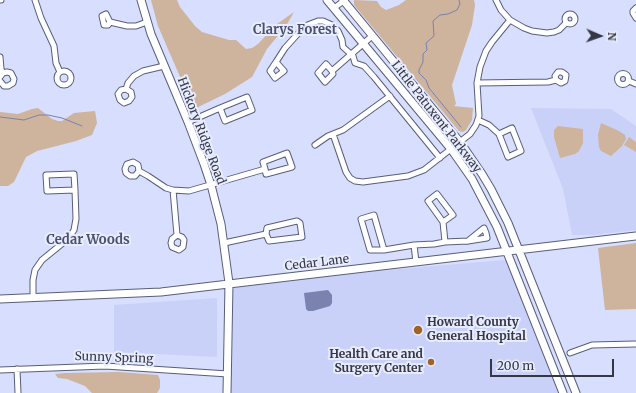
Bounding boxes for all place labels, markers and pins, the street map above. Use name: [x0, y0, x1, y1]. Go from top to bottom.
place label: Howard County General Hospital: [427, 316, 526, 344]
marker: Howard County General Hospital: [412, 324, 424, 336]
place label: Health Care and Surgery Center: [329, 348, 423, 376]
marker: Health Care and Surgery Center: [426, 357, 436, 367]

